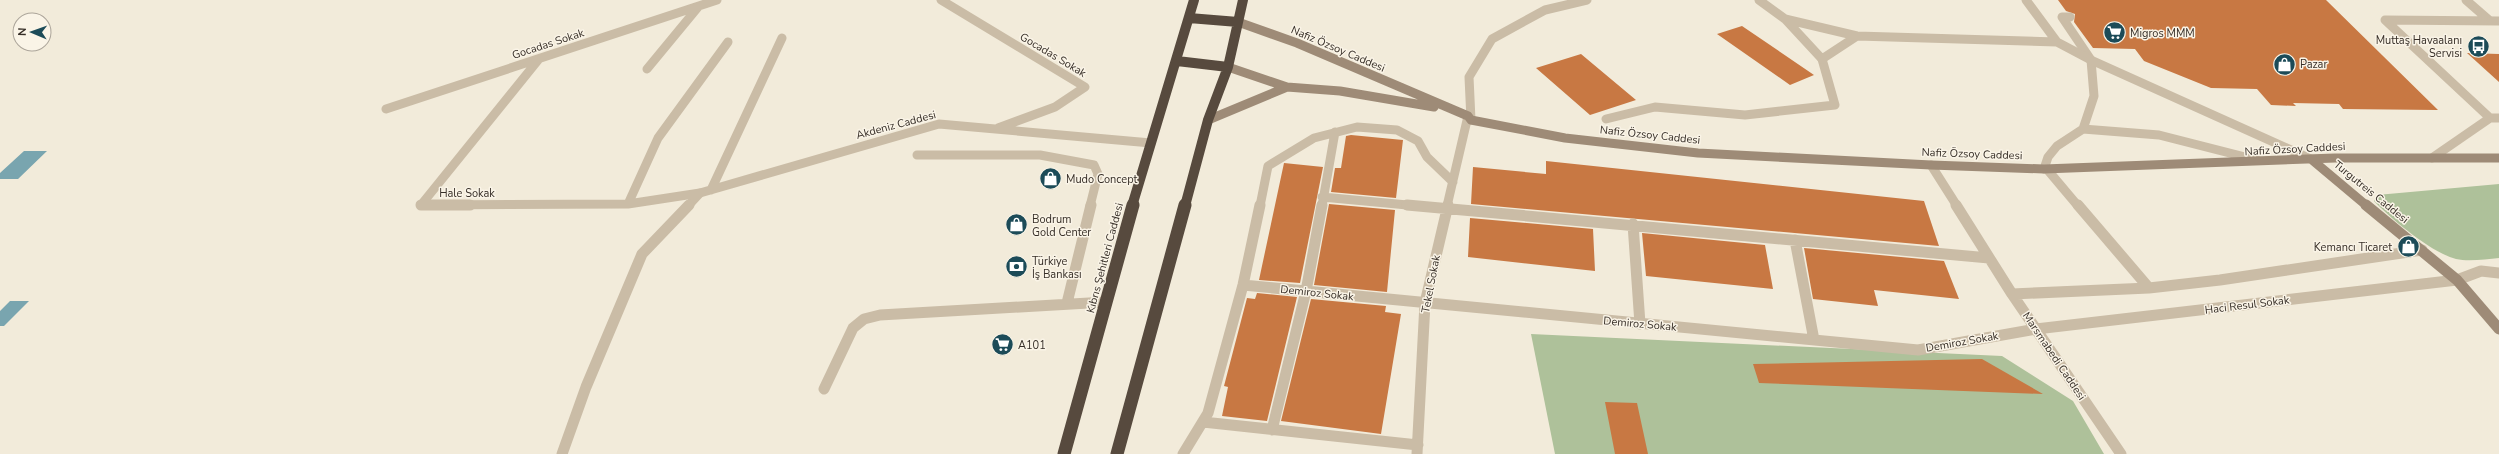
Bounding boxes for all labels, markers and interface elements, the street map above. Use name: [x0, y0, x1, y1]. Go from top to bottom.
north arrow: [12, 12, 52, 52]
supermarket icon: Migros MMM: [2102, 20, 2128, 46]
street label: Nafiz Özsoy Caddesi: [1289, 22, 1387, 76]
street label: Gocadas Sokak: [510, 25, 586, 63]
place label: Migros MMM: [2130, 26, 2195, 41]
text: N: [15, 27, 30, 36]
street label: Gocadas Sokak: [1017, 29, 1089, 81]
place label: Muttaş Havaalanı Servisi: [2376, 33, 2462, 61]
bus stop icon: Muttaş Havaalanı Servisi: [2465, 33, 2491, 59]
shop icon: Pazar: [2271, 51, 2297, 77]
place label: Pazar: [2300, 57, 2327, 72]
street label: Akdeniz Caddesi: [854, 107, 938, 143]
street label: Nafiz Özsoy Caddesi: [1599, 122, 1701, 148]
street label: Nafiz Özsoy Caddesi: [2244, 139, 2346, 159]
street label: Nafiz Özsoy Caddesi: [1921, 145, 2023, 163]
street label: Turgutreis Caddesi: [2330, 157, 2412, 227]
shop icon: Mudo Concept: [1038, 166, 1064, 192]
place label: Mudo Concept: [1066, 172, 1138, 187]
street label: Hale Sokak: [439, 186, 495, 201]
street label: Kıbrıs Şehitleri Caddesi: [1083, 201, 1127, 315]
shop icon: Bodrum Gold Center: [1003, 212, 1029, 238]
place label: Bodrum Gold Center: [1032, 212, 1091, 240]
shop icon: Kemancı Ticaret: [2395, 234, 2421, 260]
place label: Kemancı Ticaret: [2314, 240, 2392, 255]
street label: Tekel Sokak: [1418, 253, 1444, 314]
bank icon: Türkiye İş Bankası: [1004, 254, 1030, 280]
place label: Türkiye İş Bankası: [1032, 254, 1082, 282]
street label: Demiroz Sokak: [1280, 282, 1355, 304]
street label: Haci Resul Sokak: [2204, 292, 2291, 318]
street label: Marsmabedi Caddesi: [2019, 309, 2089, 403]
street label: Demiroz Sokak: [1603, 313, 1678, 335]
street label: Demiroz Sokak: [1925, 328, 2000, 356]
supermarket icon: A101: [989, 332, 1015, 358]
place label: A101: [1018, 338, 1046, 353]

